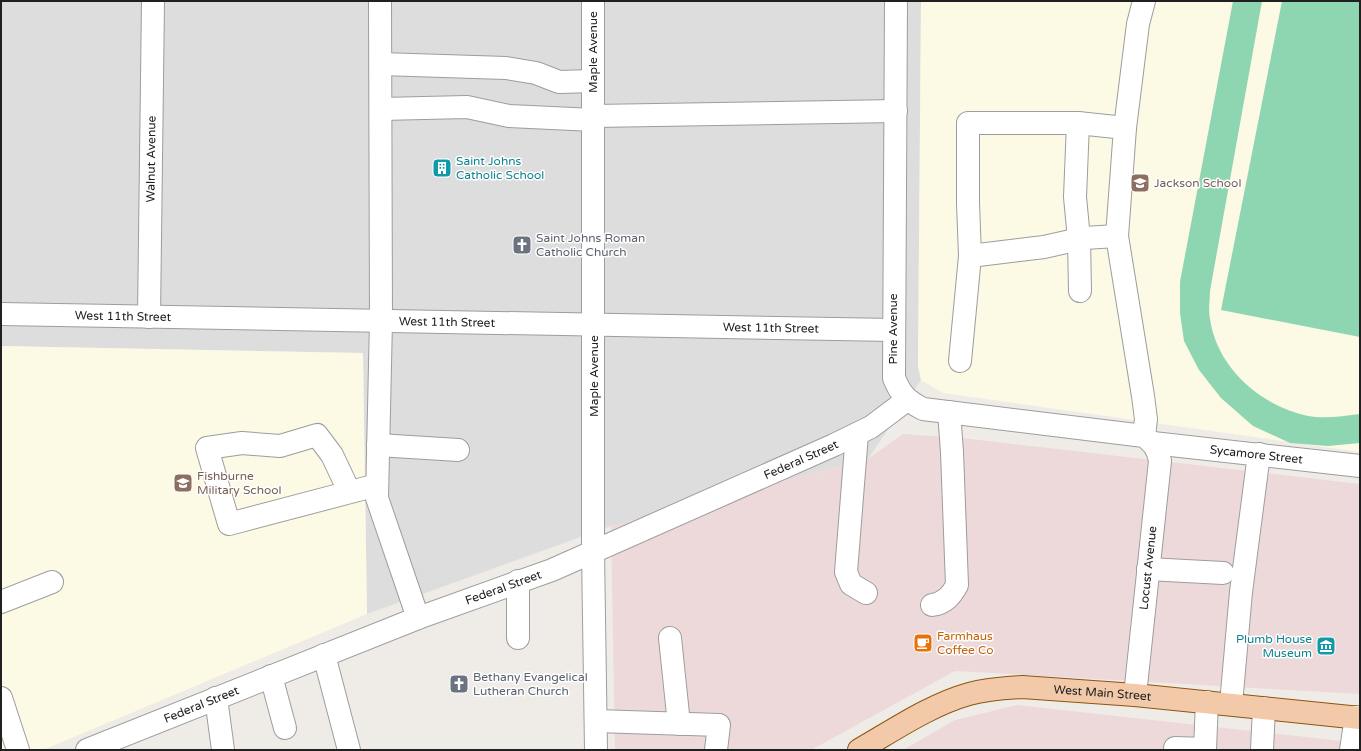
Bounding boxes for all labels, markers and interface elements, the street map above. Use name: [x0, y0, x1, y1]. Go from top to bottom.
street label: Maple Avenue: [586, 11, 600, 93]
street label: Walnut Avenue: [143, 115, 159, 202]
place label: Saint Johns Catholic School: [456, 154, 544, 182]
building icon: Saint Johns Catholic School: [431, 157, 453, 179]
school or university icon: Jackson School: [1129, 172, 1151, 194]
place label: Jackson School: [1154, 176, 1241, 190]
place label: Saint Johns Roman Catholic Church: [536, 231, 645, 259]
church icon: Saint Johns Roman Catholic Church: [511, 234, 533, 256]
street label: Pine Avenue: [886, 293, 900, 365]
street label: West 11th Street: [75, 308, 172, 324]
street label: West 11th Street: [399, 314, 496, 330]
street label: West 11th Street: [723, 320, 820, 336]
street label: Maple Avenue: [587, 335, 601, 417]
street label: Federal Street: [762, 437, 841, 482]
street label: Sycamore Street: [1209, 442, 1304, 467]
place label: Fishburne Military School: [197, 469, 282, 497]
school or university icon: Fishburne Military School: [172, 472, 194, 494]
street label: Locust Avenue: [1137, 525, 1159, 611]
street label: Federal Street: [463, 567, 544, 607]
place label: Farmhaus Coffee Co: [937, 629, 993, 657]
cafe icon: Farmhaus Coffee Co: [912, 632, 934, 654]
place label: Plumb House Museum: [1236, 632, 1312, 660]
museum icon: Plumb House Museum: [1315, 635, 1337, 657]
place label: Bethany Evangelical Lutheran Church: [473, 670, 588, 698]
church icon: Bethany Evangelical Lutheran Church: [448, 673, 470, 695]
street label: West Main Street: [1053, 682, 1152, 704]
street label: Federal Street: [162, 683, 241, 726]

